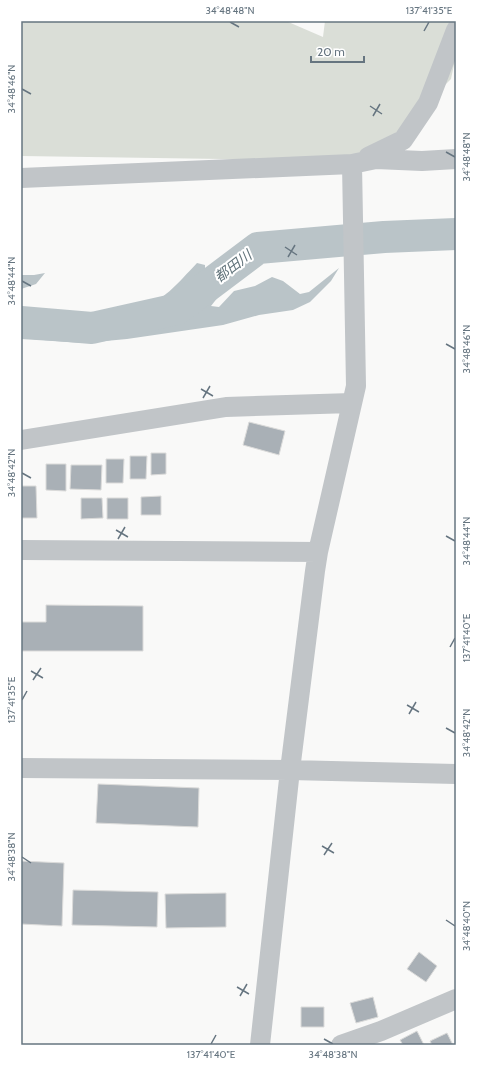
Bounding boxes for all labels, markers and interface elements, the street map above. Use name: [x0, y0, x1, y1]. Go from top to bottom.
text: 34°48'48"N: [205, 4, 255, 17]
text: 137°41'35"E: [406, 4, 453, 17]
scale bar: [311, 38, 364, 64]
text: 20 m: [317, 44, 345, 59]
text: 34°48'46"N: [5, 65, 18, 113]
text: 34°48'48"N: [460, 132, 473, 182]
water label: 都田川: [211, 245, 257, 286]
text: 34°48'44"N: [5, 257, 18, 305]
text: 34°48'46"N: [460, 325, 473, 373]
text: 34°48'42"N: [5, 449, 18, 497]
text: 34°48'44"N: [460, 517, 473, 565]
text: 137°41'40"E: [460, 613, 473, 662]
text: 137°41'35"E: [5, 676, 18, 723]
text: 34°48'42"N: [460, 709, 473, 757]
text: 34°48'38"N: [5, 832, 18, 882]
text: 34°48'40"N: [460, 901, 473, 951]
text: 137°41'40"E: [187, 1048, 236, 1061]
text: 34°48'38"N: [308, 1048, 358, 1061]

